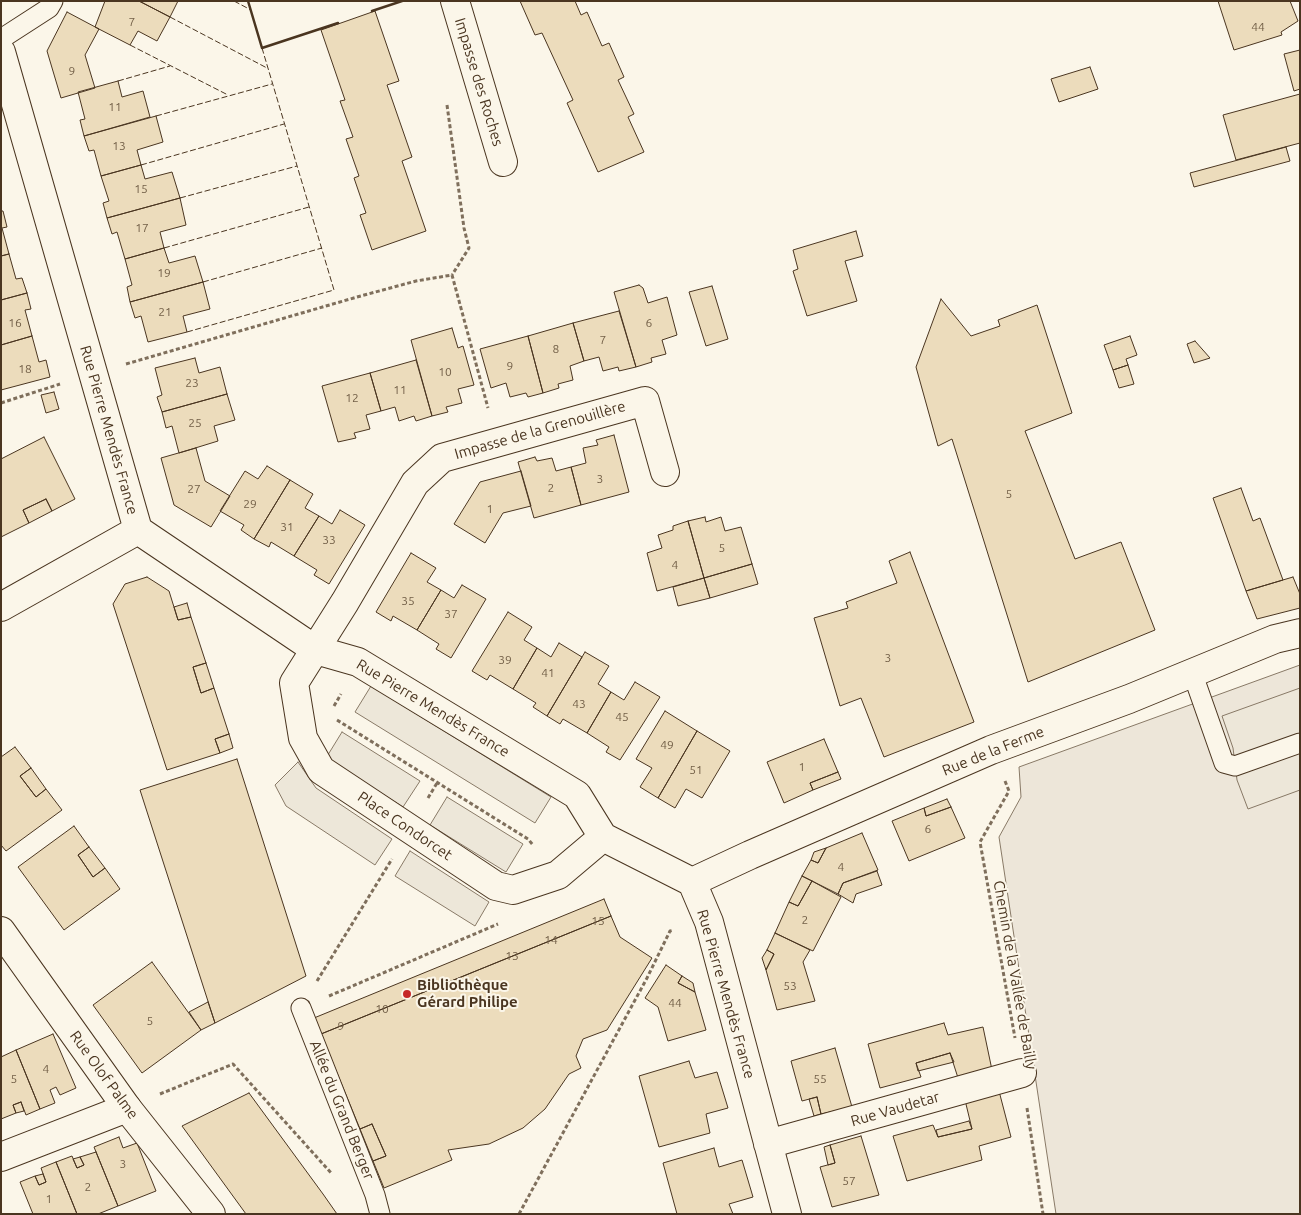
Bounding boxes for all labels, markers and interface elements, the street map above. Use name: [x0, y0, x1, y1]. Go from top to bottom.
house number: 7: [129, 15, 135, 29]
street label: Impasse des Roches: [451, 16, 507, 148]
house number: 44: [1251, 20, 1265, 34]
house number: 9: [69, 64, 75, 78]
house number: 11: [108, 100, 122, 114]
house number: 13: [112, 139, 126, 153]
house number: 15: [134, 182, 148, 196]
house number: 17: [135, 221, 149, 235]
house number: 19: [157, 266, 171, 280]
house number: 21: [158, 305, 172, 319]
house number: 16: [8, 316, 22, 330]
house number: 6: [646, 316, 652, 330]
house number: 7: [600, 333, 606, 347]
house number: 8: [553, 342, 559, 356]
street label: Rue Pierre Mendès France: [76, 343, 142, 517]
house number: 9: [507, 359, 513, 373]
house number: 18: [18, 362, 32, 376]
house number: 10: [438, 365, 452, 379]
house number: 23: [185, 376, 199, 390]
house number: 11: [393, 383, 407, 397]
house number: 12: [345, 391, 359, 405]
street label: Impasse de la Grenouillère: [452, 397, 628, 463]
house number: 25: [188, 416, 202, 430]
house number: 3: [597, 472, 603, 486]
house number: 2: [548, 481, 554, 495]
house number: 27: [187, 482, 201, 496]
house number: 5: [1006, 487, 1012, 501]
house number: 29: [243, 497, 257, 511]
house number: 1: [487, 502, 493, 516]
house number: 31: [280, 520, 294, 534]
house number: 33: [322, 533, 336, 547]
house number: 5: [719, 541, 725, 555]
house number: 4: [672, 558, 678, 572]
house number: 35: [401, 594, 415, 608]
house number: 37: [444, 607, 458, 621]
house number: 3: [885, 651, 891, 665]
house number: 39: [498, 653, 512, 667]
street label: Rue Pierre Mendès France: [353, 655, 513, 761]
house number: 41: [541, 666, 555, 680]
house number: 43: [572, 697, 586, 711]
house number: 45: [615, 710, 629, 724]
street label: Rue de la Ferme: [939, 722, 1047, 780]
house number: 49: [660, 738, 674, 752]
house number: 1: [799, 760, 805, 774]
house number: 51: [689, 763, 703, 777]
street label: Place Condorcet: [354, 788, 456, 864]
house number: 6: [925, 822, 931, 836]
house number: 4: [838, 860, 844, 874]
street label: Chemin de la Vallée de Bailly: [990, 879, 1040, 1071]
street label: Rue Pierre Mendès France: [693, 907, 759, 1081]
house number: 2: [802, 913, 808, 927]
house number: 15: [591, 914, 605, 928]
house number: 14: [544, 933, 558, 947]
house number: 13: [505, 949, 519, 963]
place label: Bibliothèque Gérard Philipe: [417, 976, 518, 1011]
house number: 53: [783, 979, 797, 993]
marker: Bibliothèque Gérard Philipe: [401, 988, 413, 1000]
house number: 44: [668, 996, 682, 1010]
house number: 10: [375, 1002, 389, 1016]
house number: 5: [147, 1014, 153, 1028]
house number: 9: [338, 1019, 344, 1033]
street label: Rue Olof Palme: [66, 1027, 142, 1123]
street label: Allée du Grand Berger: [306, 1038, 378, 1182]
house number: 4: [43, 1062, 49, 1076]
house number: 5: [11, 1072, 17, 1086]
house number: 55: [813, 1072, 827, 1086]
street label: Rue Vaudetar: [849, 1088, 941, 1130]
house number: 3: [120, 1157, 126, 1171]
house number: 57: [842, 1174, 856, 1188]
house number: 2: [85, 1180, 91, 1194]
house number: 1: [46, 1192, 52, 1206]

